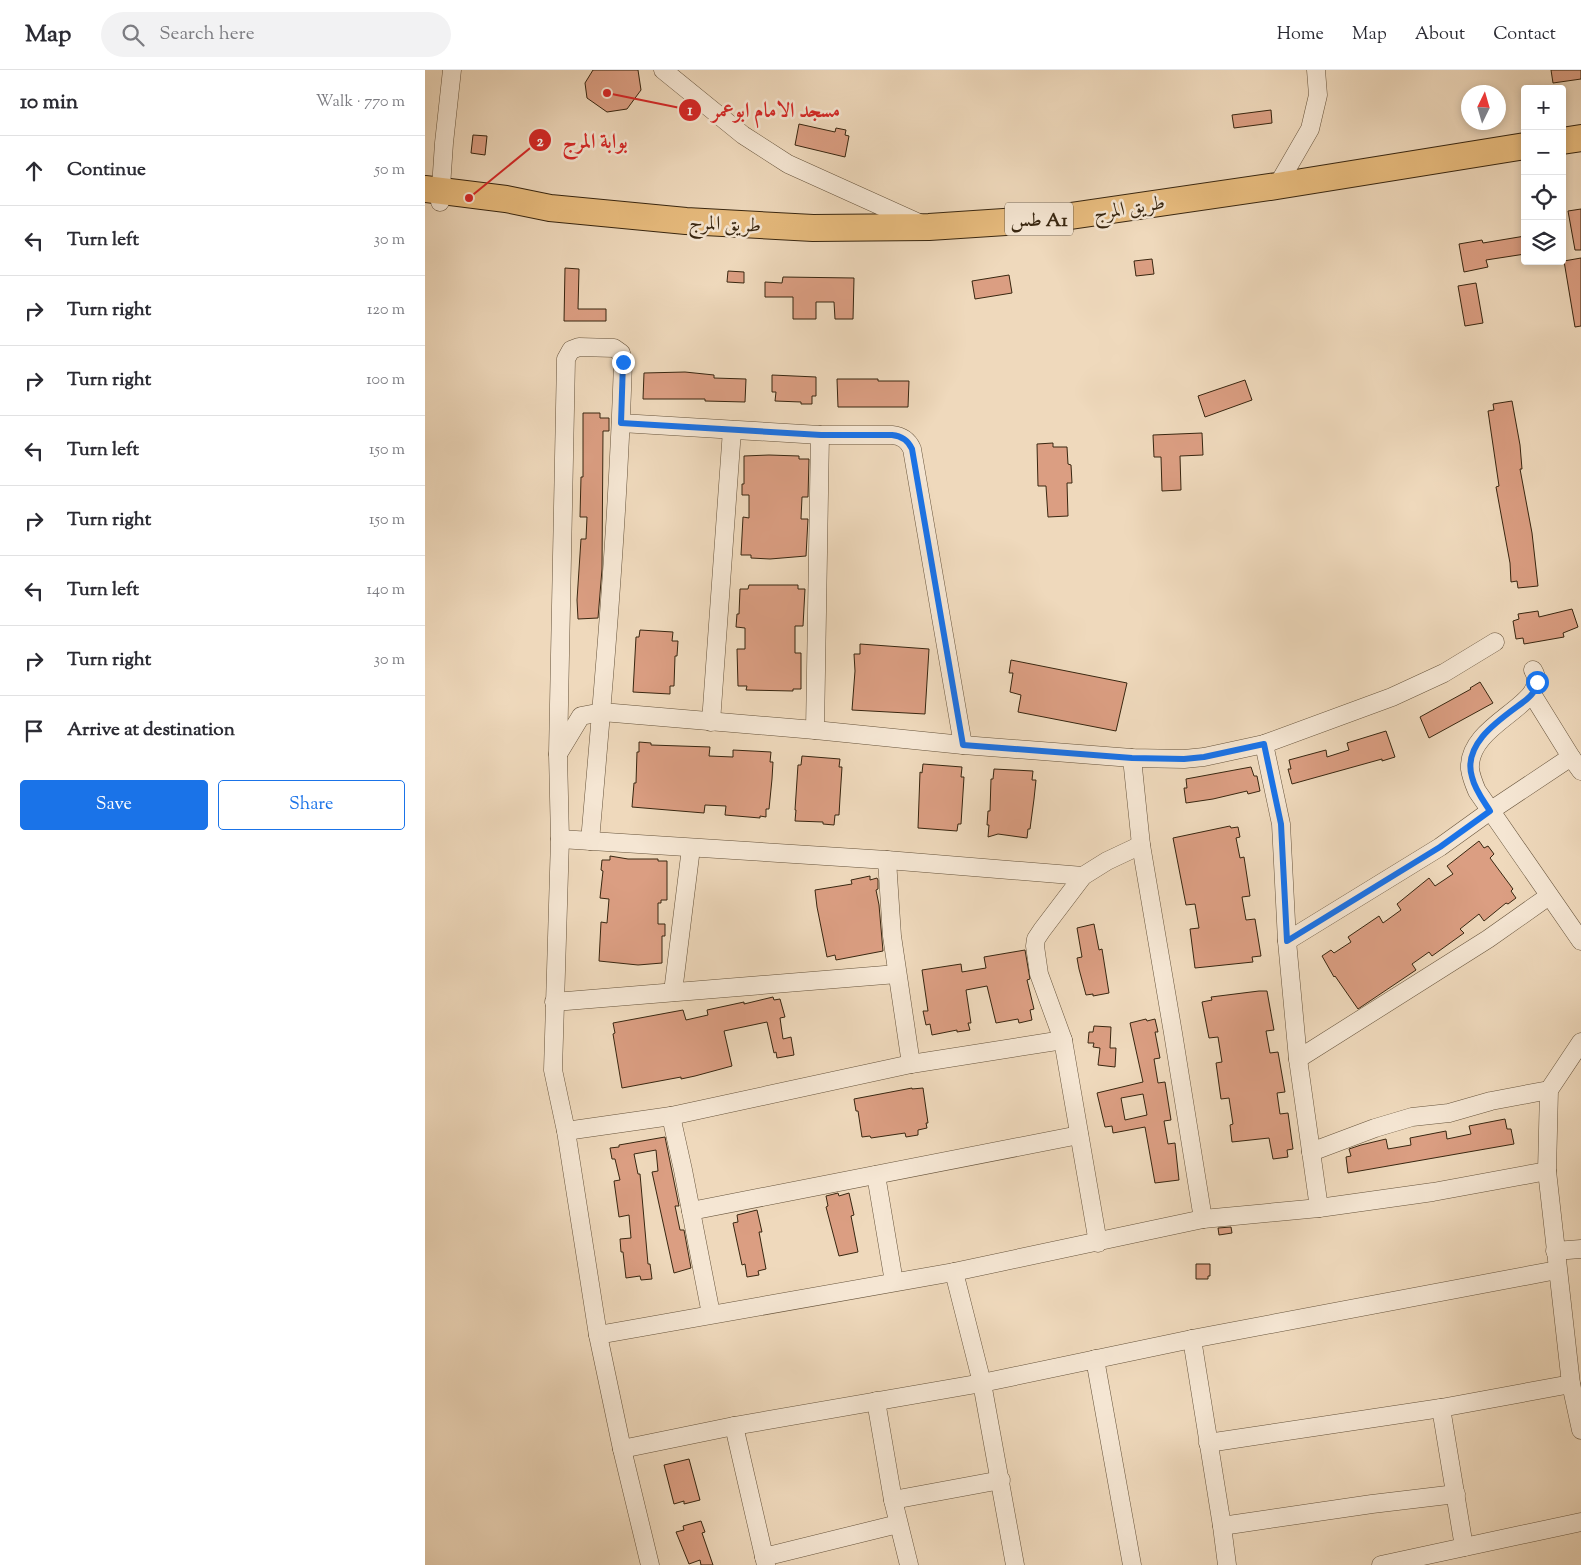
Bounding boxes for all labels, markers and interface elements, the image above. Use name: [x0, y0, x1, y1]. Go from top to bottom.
search box: [101, 12, 451, 57]
text: Map: [25, 18, 71, 52]
icon: search: [119, 21, 147, 49]
text: Search here: [159, 21, 255, 48]
text: Home: [1277, 22, 1324, 48]
text: Map: [1352, 22, 1387, 48]
text: About: [1415, 22, 1465, 48]
text: Contact: [1493, 22, 1556, 48]
north arrow: [1461, 85, 1506, 130]
map controls: [1521, 85, 1566, 265]
button: +: [1521, 85, 1566, 130]
text: 10 min: [20, 88, 78, 118]
text: Walk · 770 m: [316, 91, 405, 114]
callout: مسجد الامام ابوعمر: [677, 92, 851, 128]
text: مسجد الامام ابوعمر: [710, 97, 840, 129]
text: 1: [687, 101, 693, 122]
callout: بوابة المرج: [527, 122, 638, 158]
text: بوابة المرج: [562, 128, 628, 160]
button: −: [1521, 130, 1566, 175]
text: 2: [536, 132, 544, 153]
icon: ahead: [20, 157, 48, 185]
text: Continue: [67, 157, 146, 184]
text: 50 m: [374, 159, 405, 182]
button: locate: [1521, 175, 1566, 220]
street label: طريق المرج: [1091, 189, 1168, 230]
road number: طس A1: [1005, 202, 1073, 236]
street label: طريق المرج: [688, 209, 762, 243]
button: layers: [1521, 220, 1566, 265]
icon: left: [20, 227, 48, 255]
text: Turn left: [67, 227, 139, 254]
text: 30 m: [374, 229, 405, 252]
icon: right: [20, 297, 48, 325]
text: Turn right: [67, 297, 151, 324]
text: 120 m: [367, 299, 405, 322]
route end: [612, 351, 635, 374]
icon: right: [20, 367, 48, 395]
text: Turn right: [67, 367, 151, 394]
text: 100 m: [366, 369, 405, 392]
icon: left: [20, 437, 48, 465]
text: Turn left: [67, 437, 139, 464]
text: 150 m: [369, 439, 405, 462]
icon: right: [20, 507, 48, 535]
text: Turn right: [67, 507, 151, 534]
text: 150 m: [369, 509, 405, 532]
icon: left: [20, 577, 48, 605]
text: Turn left: [67, 577, 139, 604]
text: 140 m: [367, 579, 405, 602]
icon: right: [20, 647, 48, 675]
text: Turn right: [67, 647, 151, 674]
text: 30 m: [374, 649, 405, 672]
route start: [1526, 671, 1549, 694]
icon: arrive: [20, 717, 48, 745]
text: Arrive at destination: [67, 717, 235, 744]
button: Save: [20, 780, 208, 830]
button: Share: [218, 780, 405, 830]

